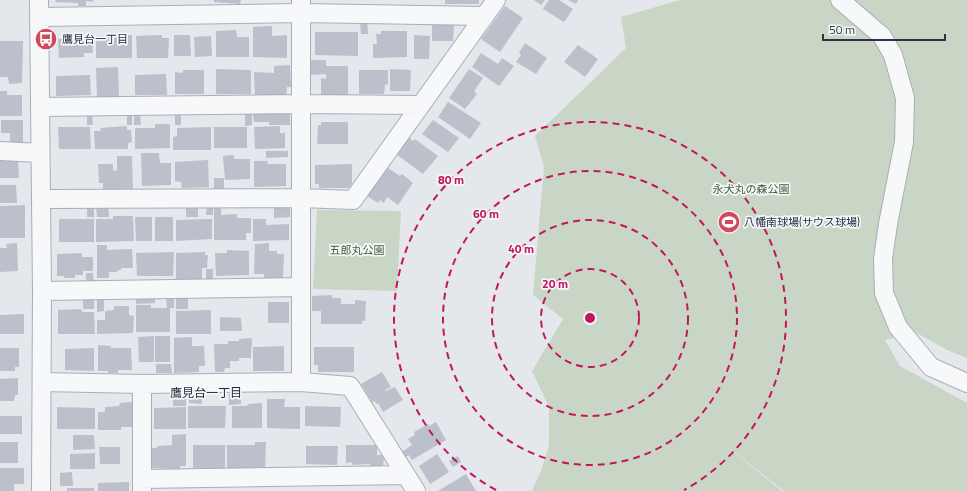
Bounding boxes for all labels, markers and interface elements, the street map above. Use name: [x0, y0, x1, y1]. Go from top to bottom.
scale bar: [823, 16, 945, 42]
text: 50 m: [829, 20, 855, 39]
bus stop icon: 鷹見台一丁目: [33, 26, 59, 52]
place label: 鷹見台一丁目: [62, 31, 128, 47]
text: 80 m: [438, 170, 464, 189]
park label: 永犬丸の森公園: [713, 181, 790, 197]
text: 60 m: [473, 204, 499, 223]
sports icon: 八幡南球場(サウス球場): [716, 209, 742, 235]
place label: 八幡南球場(サウス球場): [744, 214, 860, 230]
text: 40 m: [508, 239, 534, 258]
park label: 五郎丸公園: [330, 242, 385, 258]
text: 20 m: [542, 274, 568, 293]
centre of rings: [583, 311, 597, 325]
district label: 鷹見台一丁目: [170, 383, 242, 402]

